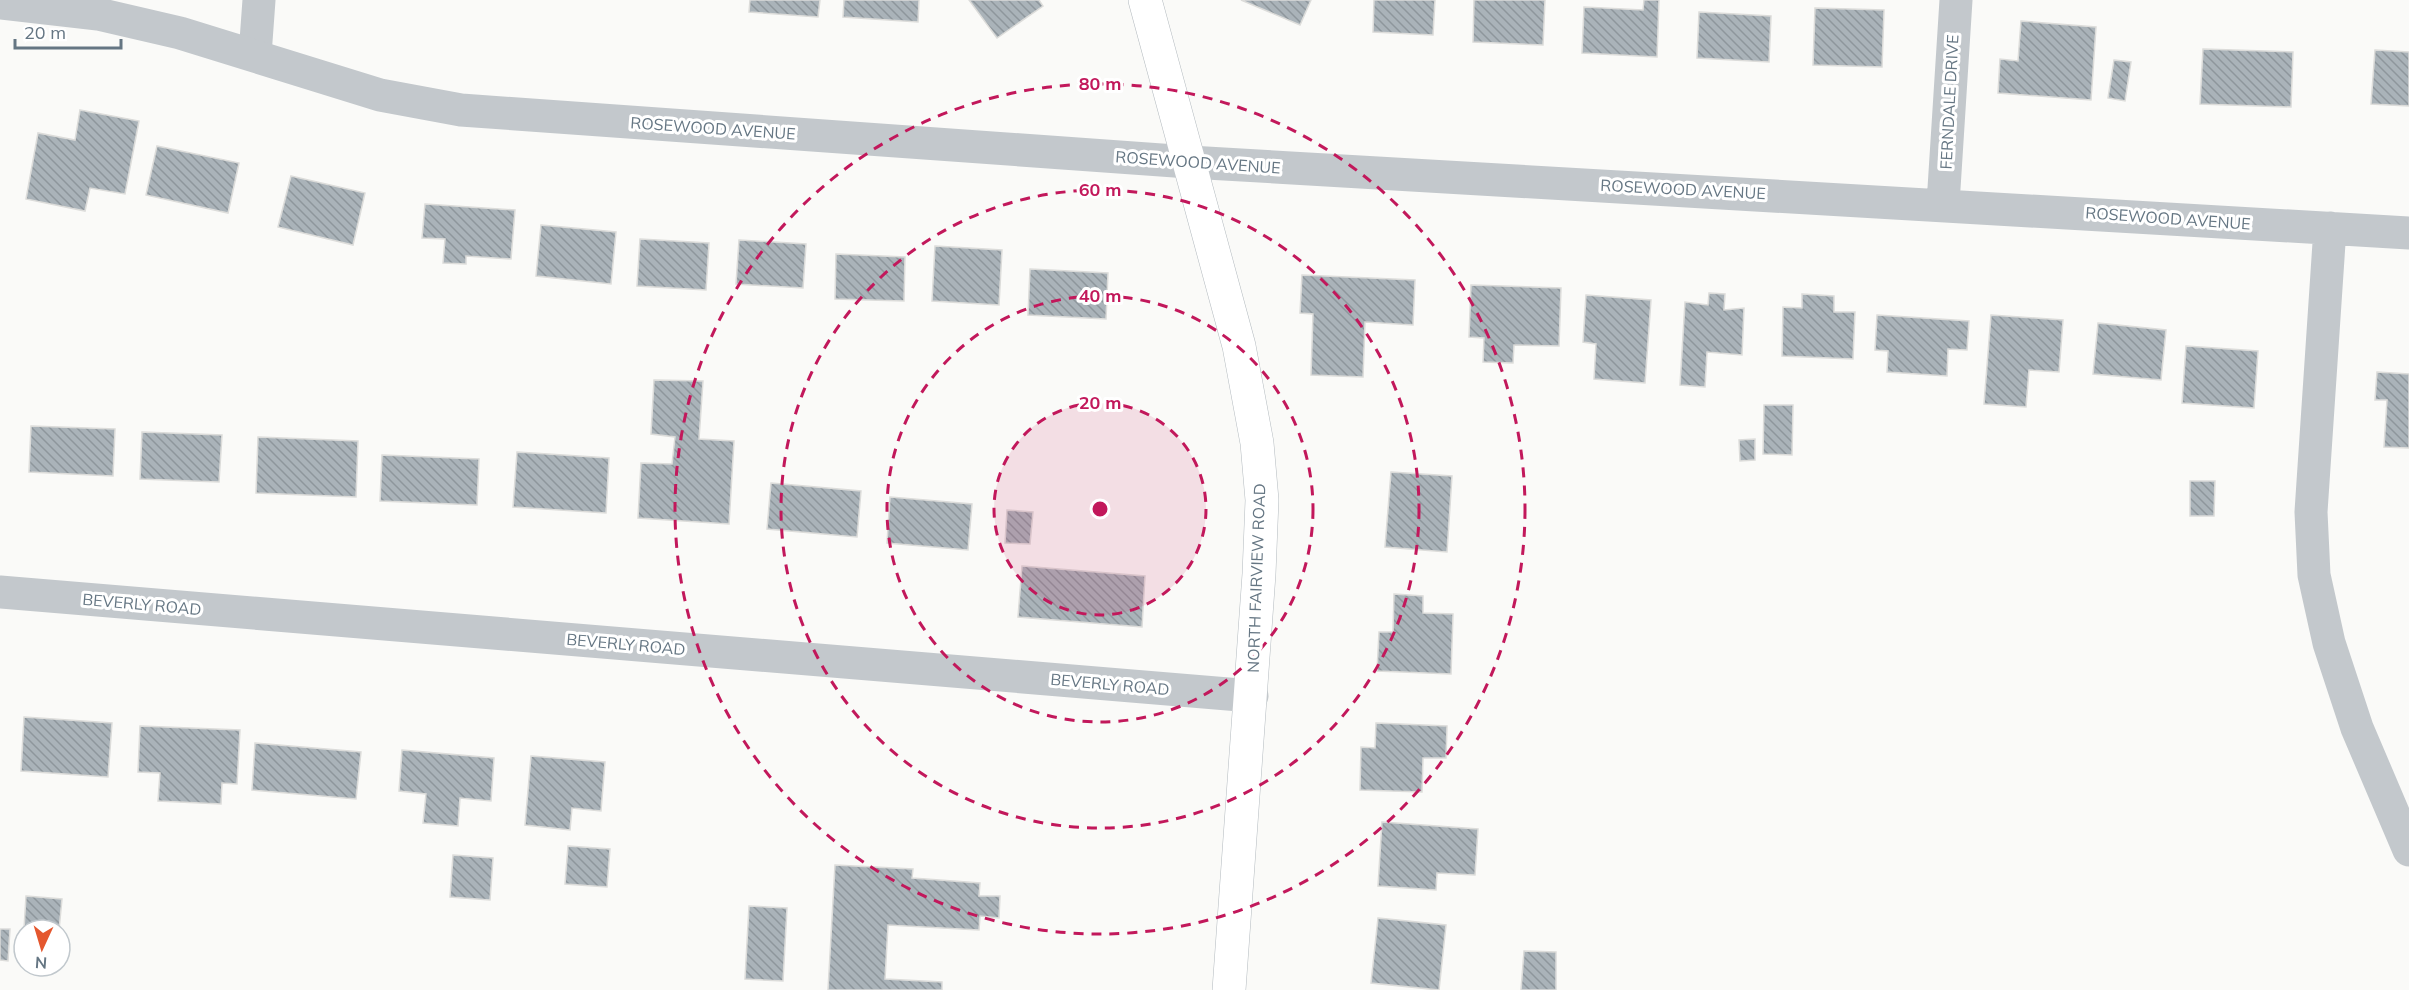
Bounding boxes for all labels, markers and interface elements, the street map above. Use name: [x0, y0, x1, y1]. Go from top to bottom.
scale bar: [15, 12, 122, 50]
text: 20 m: [24, 21, 66, 44]
street label: FERNDALE DRIVE: [1935, 34, 1963, 170]
text: 80 m: [1079, 72, 1121, 95]
street label: ROSEWOOD AVENUE: [630, 112, 796, 144]
street label: ROSEWOOD AVENUE: [1115, 146, 1281, 178]
street label: ROSEWOOD AVENUE: [1600, 175, 1766, 203]
text: 60 m: [1079, 178, 1121, 201]
street label: ROSEWOOD AVENUE: [2085, 202, 2251, 234]
text: 40 m: [1079, 284, 1121, 307]
text: 20 m: [1079, 391, 1121, 414]
street label: NORTH FAIRVIEW ROAD: [1243, 483, 1269, 673]
centre of rings: [1090, 499, 1110, 519]
street label: BEVERLY ROAD: [82, 589, 202, 619]
street label: BEVERLY ROAD: [566, 629, 686, 659]
street label: BEVERLY ROAD: [1050, 669, 1170, 699]
north arrow: [12, 918, 72, 978]
text: N: [34, 953, 48, 973]

